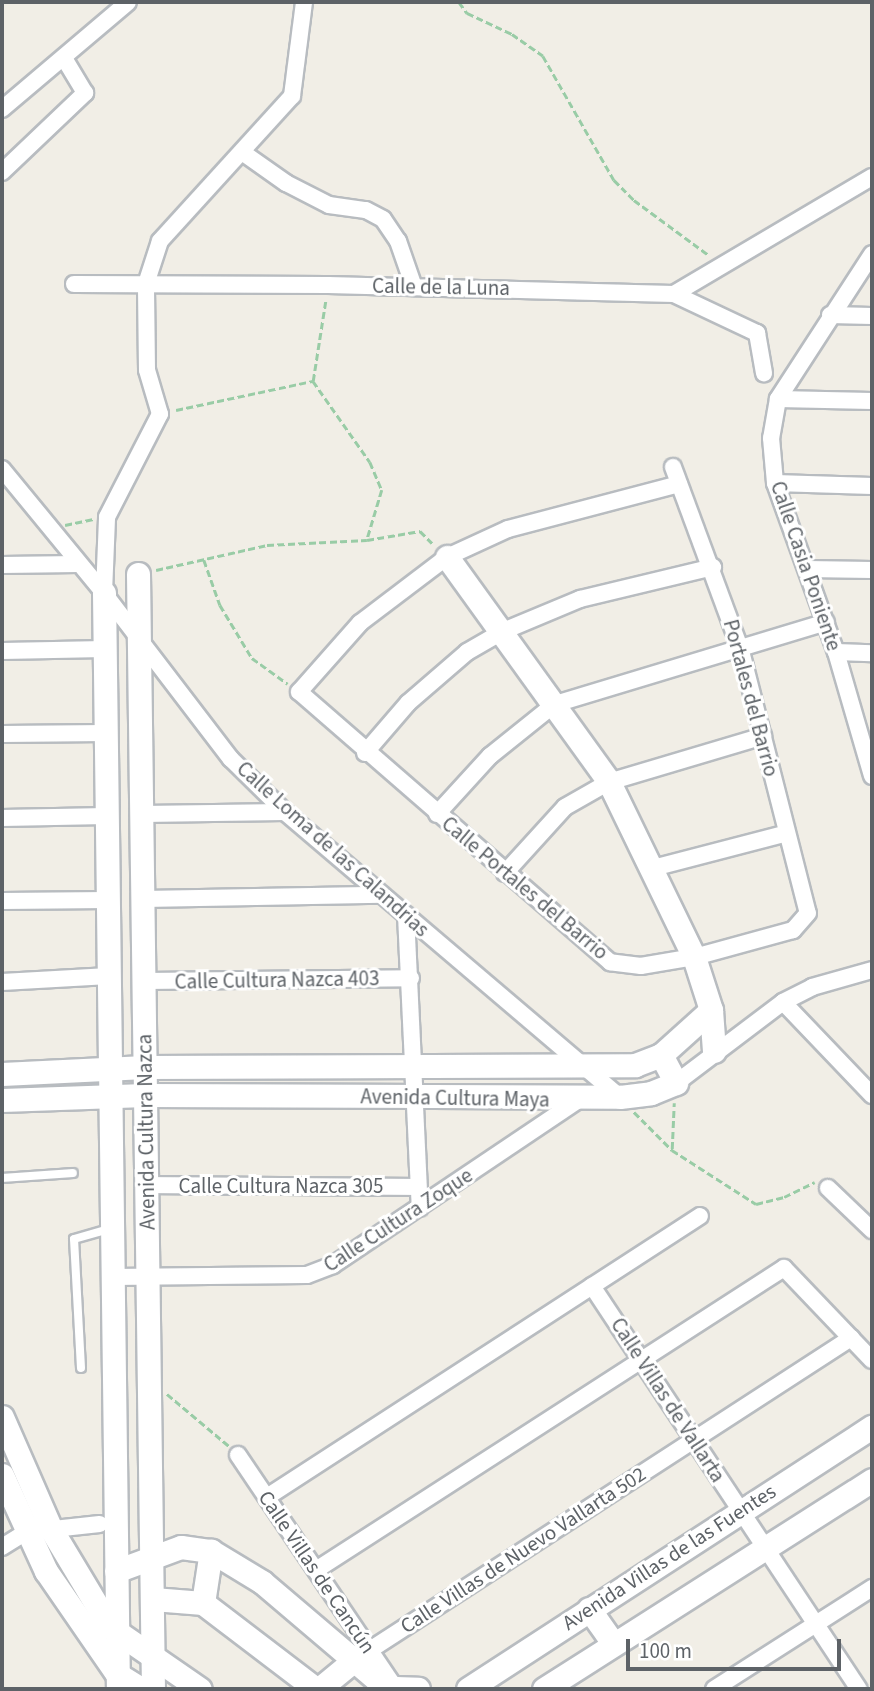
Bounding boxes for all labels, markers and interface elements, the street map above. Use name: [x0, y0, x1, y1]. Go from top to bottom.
street label: Calle de la Luna: [372, 273, 510, 301]
street label: Calle Casia Poniente: [765, 478, 847, 654]
street label: Portales del Barrio: [718, 617, 784, 779]
street label: Calle Loma de las Calandrias: [232, 756, 434, 942]
street label: Calle Portales del Barrio: [437, 811, 613, 965]
street label: Calle Cultura Nazca 403: [174, 966, 380, 994]
street label: Avenida Cultura Nazca: [132, 1034, 160, 1230]
street label: Avenida Cultura Maya: [360, 1084, 550, 1112]
street label: Calle Cultura Zoque: [319, 1163, 477, 1277]
street label: Calle Cultura Nazca 305: [179, 1173, 383, 1199]
street label: Calle Villas de Vallarta: [605, 1313, 731, 1487]
street label: Calle Villas de Nuevo Vallarta 502: [396, 1461, 650, 1639]
street label: Avenida Villas de las Fuentes: [558, 1479, 780, 1635]
street label: Calle Villas de Cancún: [253, 1486, 381, 1658]
scale bar: [629, 1624, 844, 1668]
text: 100 m: [639, 1636, 692, 1666]

